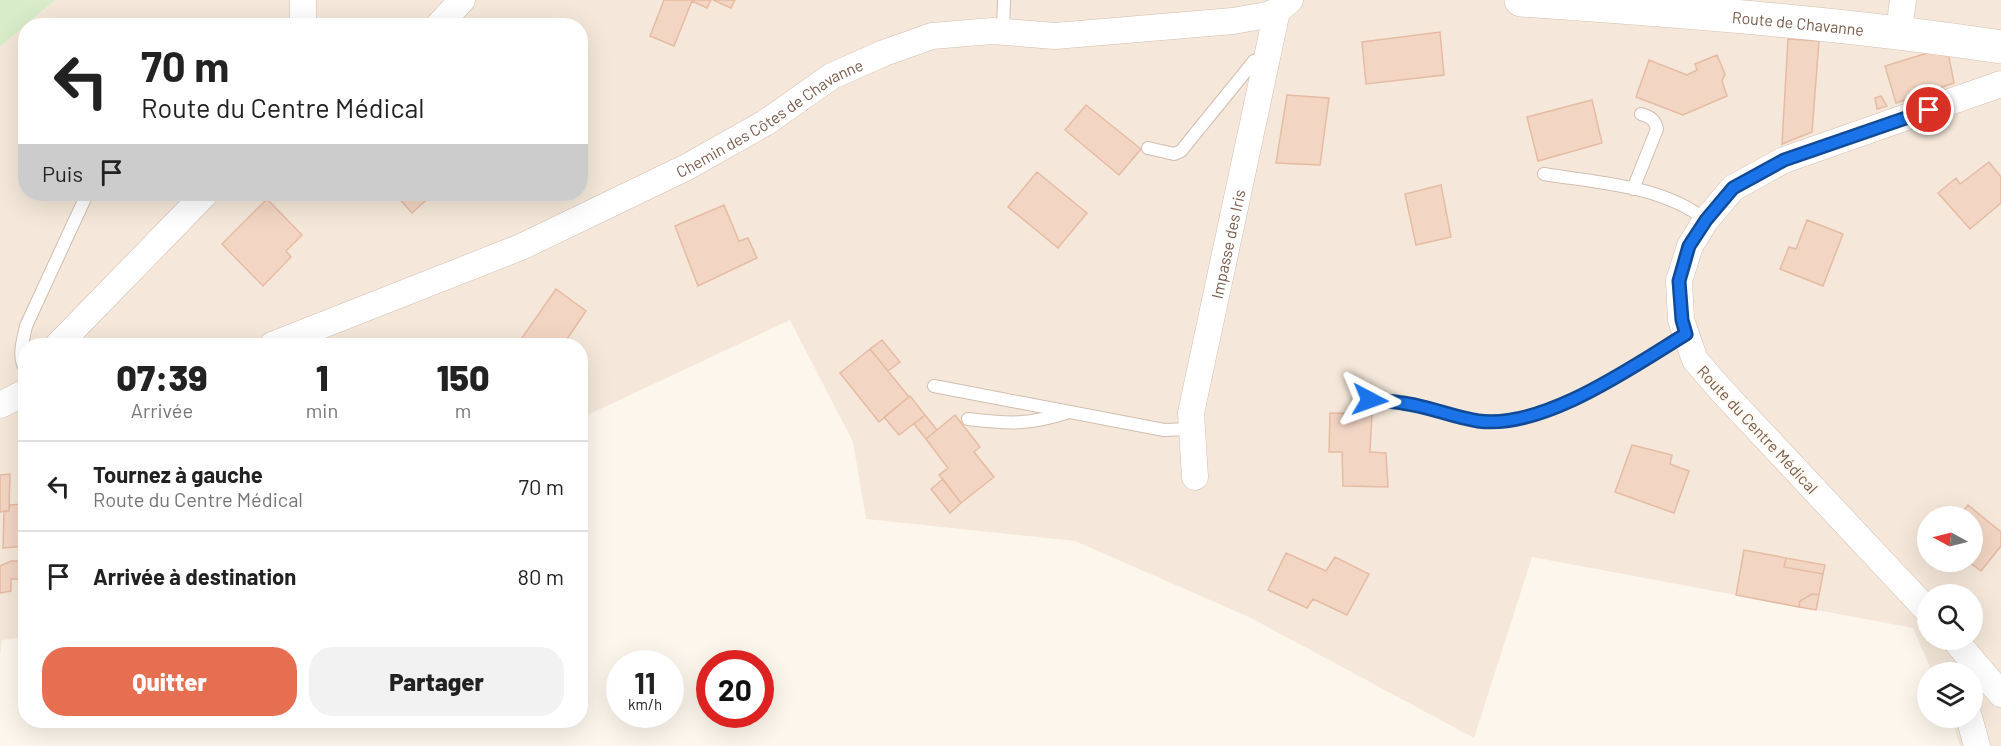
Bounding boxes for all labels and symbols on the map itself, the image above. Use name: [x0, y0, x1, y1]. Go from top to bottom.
street label: Route de Chavanne: [1731, 6, 1865, 39]
street label: Chemin des Côtes de Chavanne: [673, 54, 865, 181]
pin: [1903, 84, 1954, 135]
street label: Impasse des Iris: [1206, 188, 1248, 300]
street label: Route du Centre Médical: [1694, 361, 1822, 497]
position arrow: [1338, 368, 1402, 432]
north arrow: [1917, 506, 1983, 572]
speed limit sign: 20: [696, 650, 774, 728]

